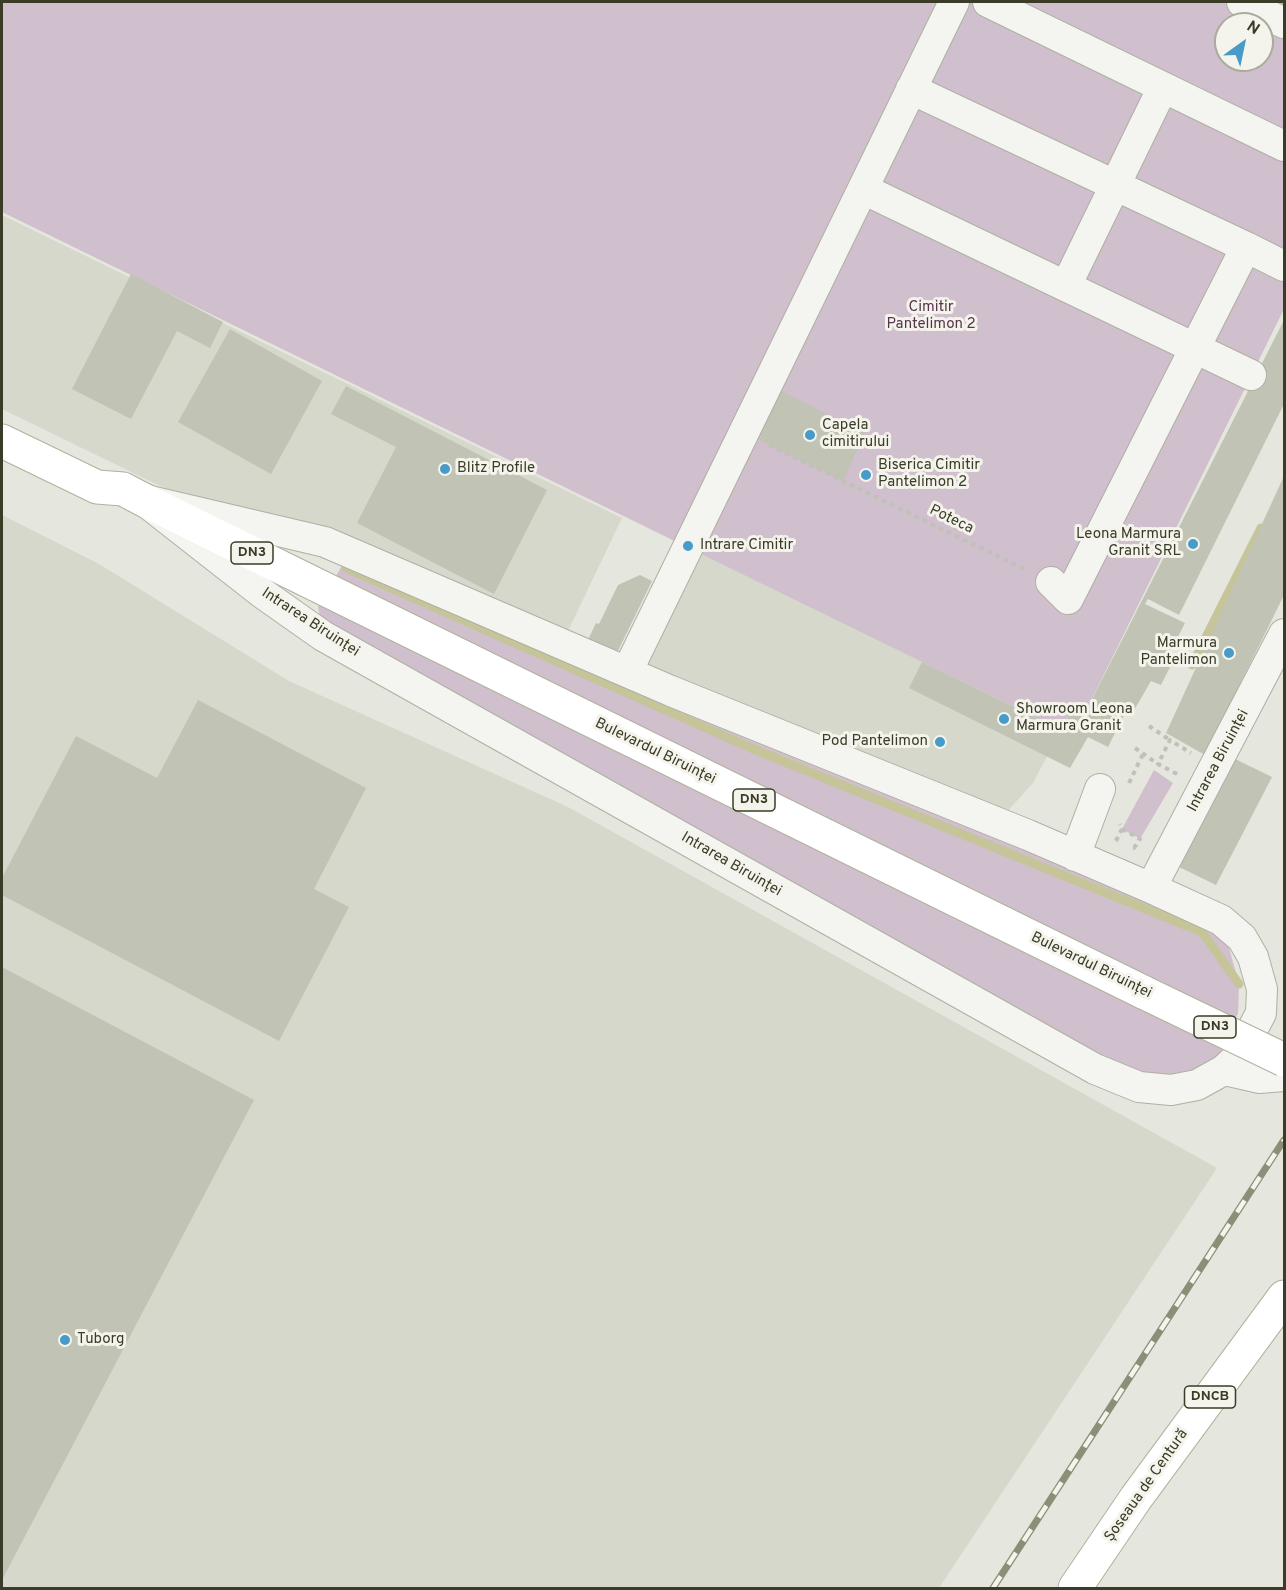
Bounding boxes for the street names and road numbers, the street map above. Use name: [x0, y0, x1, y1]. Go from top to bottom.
street label: Poteca: [926, 502, 976, 538]
road number: DN3: [231, 542, 273, 564]
street label: Intrarea Biruinței: [258, 585, 362, 661]
street label: Intrarea Biruinței: [1184, 707, 1254, 815]
street label: Bulevardul Biruinței: [592, 715, 718, 789]
road number: DN3: [733, 789, 775, 811]
street label: Intrarea Biruinței: [677, 829, 785, 901]
street label: Bulevardul Biruinței: [1028, 929, 1154, 1003]
road number: DN3: [1194, 1016, 1236, 1038]
road number: DNCB: [1184, 1386, 1236, 1408]
street label: Șoseaua de Centură: [1101, 1426, 1193, 1546]

